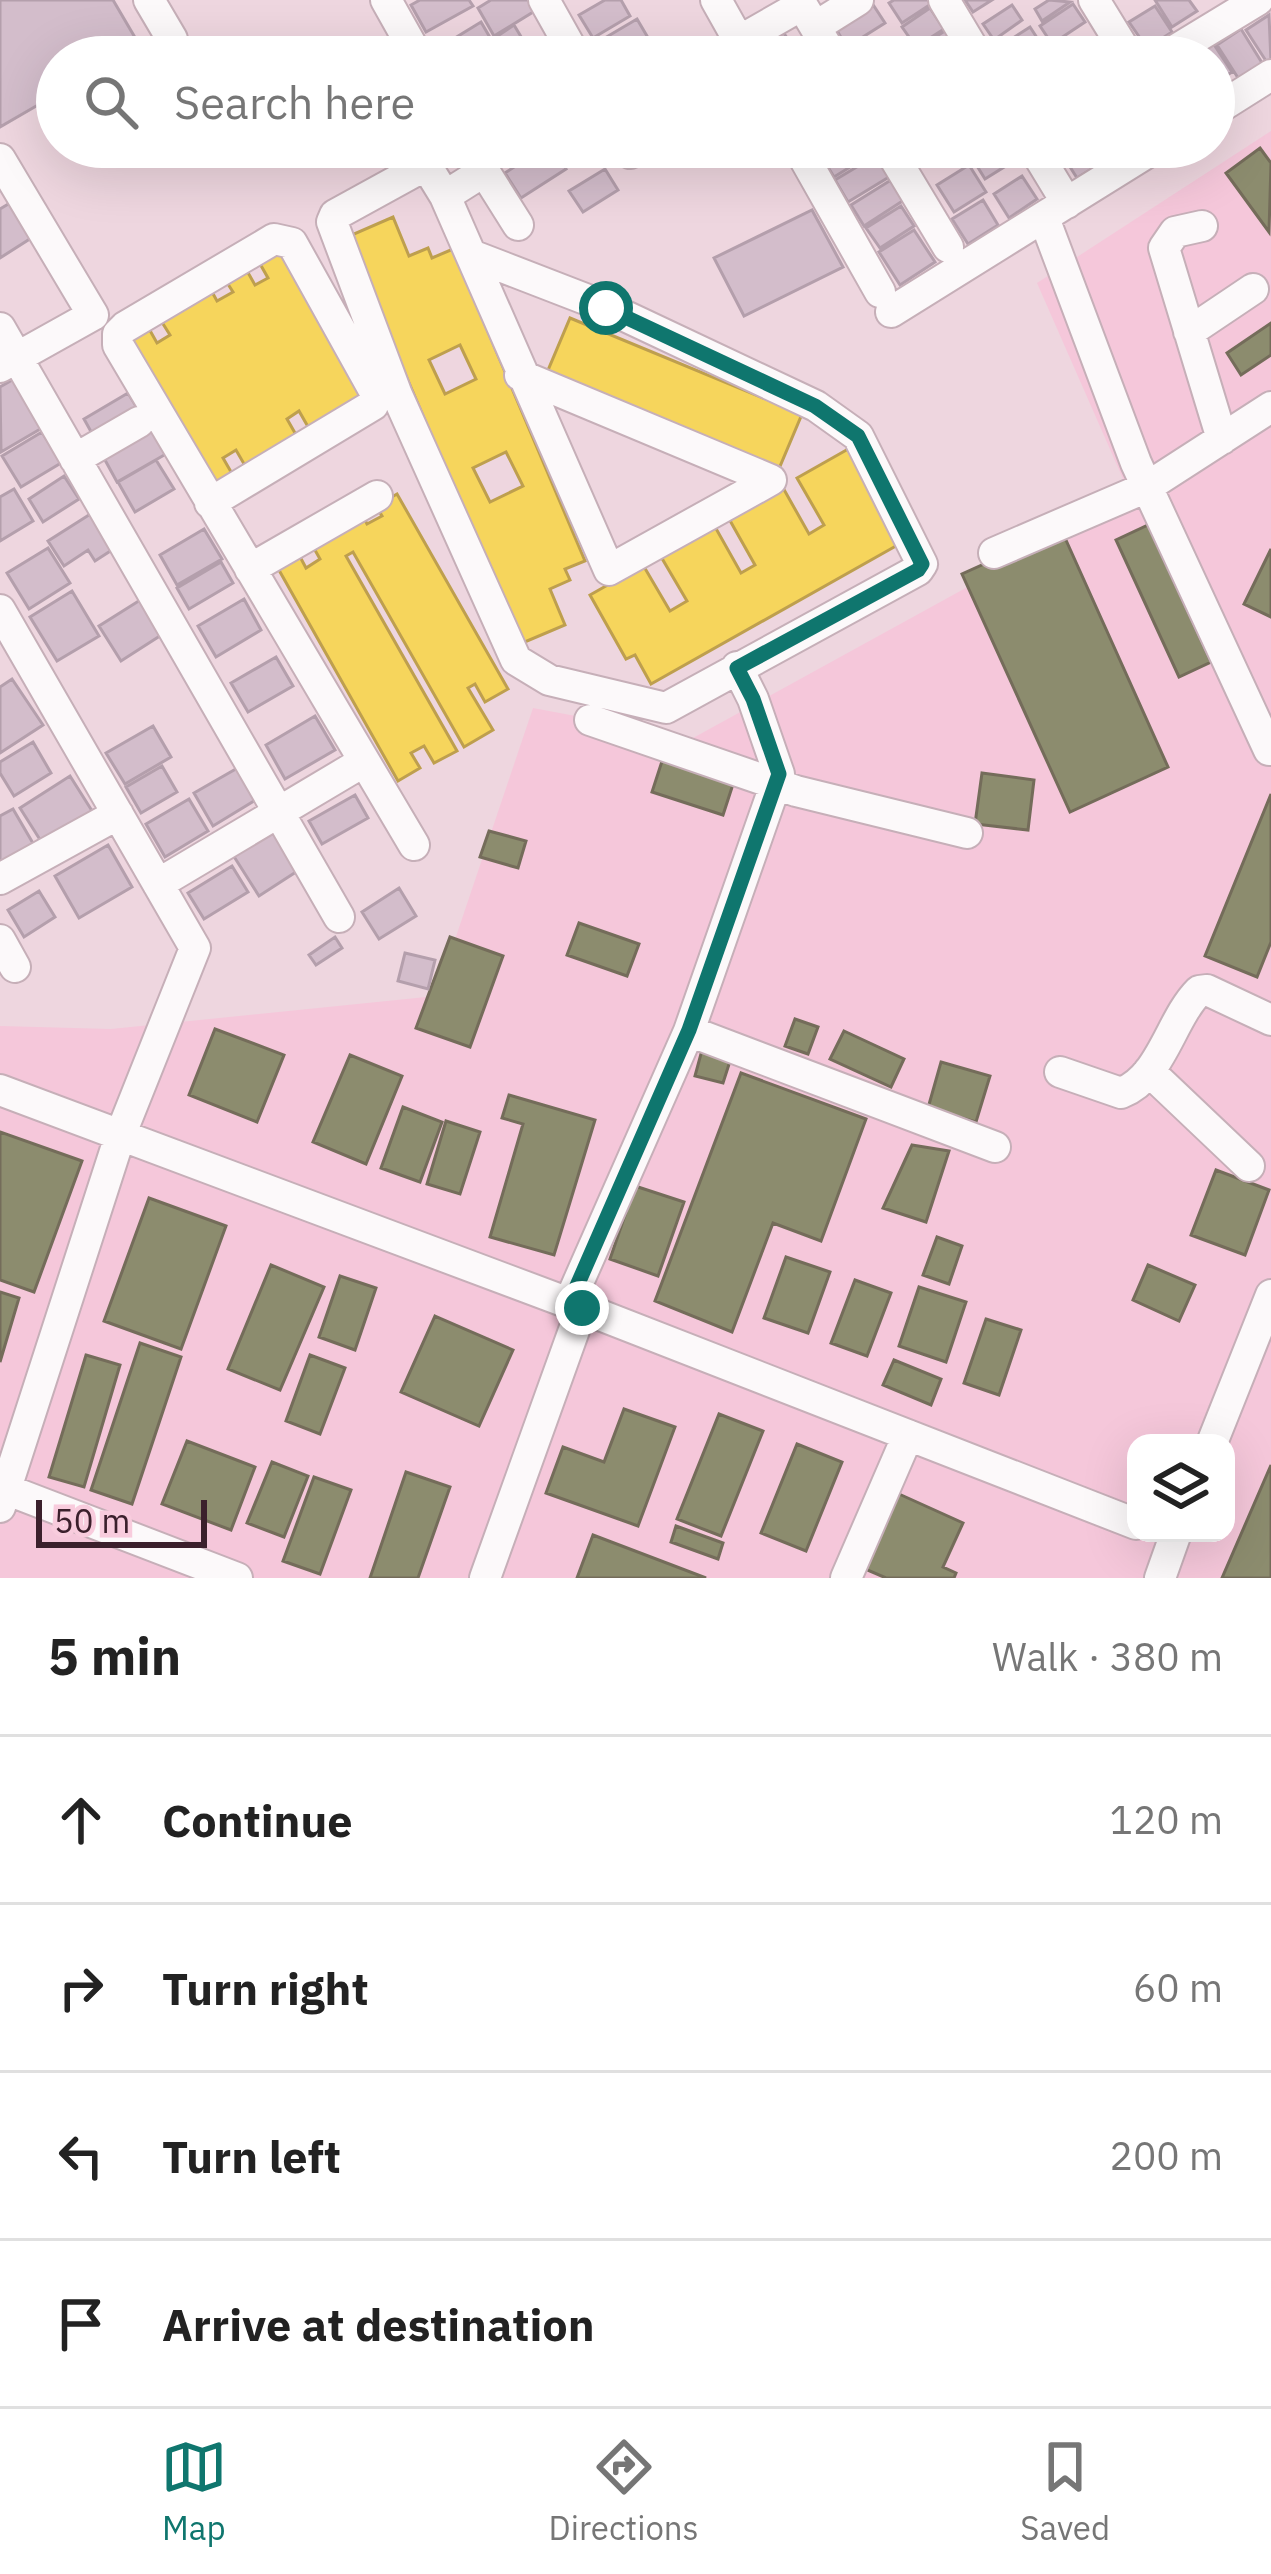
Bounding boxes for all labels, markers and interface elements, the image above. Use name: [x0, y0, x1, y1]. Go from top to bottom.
search box: [36, 36, 1235, 168]
icon: search: [78, 69, 144, 135]
text: Search here: [174, 73, 415, 131]
route start: [579, 281, 633, 335]
route end: [555, 1281, 609, 1335]
map controls: [1127, 1434, 1235, 1542]
button: layers: [1127, 1434, 1235, 1542]
scale bar: [36, 1494, 207, 1547]
text: 50 m: [54, 1499, 130, 1542]
text: 5 min: [48, 1623, 181, 1689]
text: Walk · 380 m: [992, 1631, 1223, 1682]
icon: ahead: [48, 1787, 114, 1853]
text: Continue: [162, 1791, 353, 1849]
text: 120 m: [1110, 1794, 1223, 1845]
icon: right: [48, 1955, 114, 2021]
text: Turn right: [162, 1959, 369, 2017]
text: 60 m: [1133, 1962, 1223, 2013]
icon: left: [48, 2123, 114, 2189]
text: Turn left: [162, 2127, 341, 2185]
text: 200 m: [1110, 2130, 1223, 2181]
icon: arrive: [48, 2291, 114, 2357]
text: Arrive at destination: [162, 2295, 595, 2353]
tab: Map: [161, 2434, 227, 2549]
tab: Directions: [549, 2434, 699, 2549]
tab: Saved: [1020, 2434, 1110, 2549]

